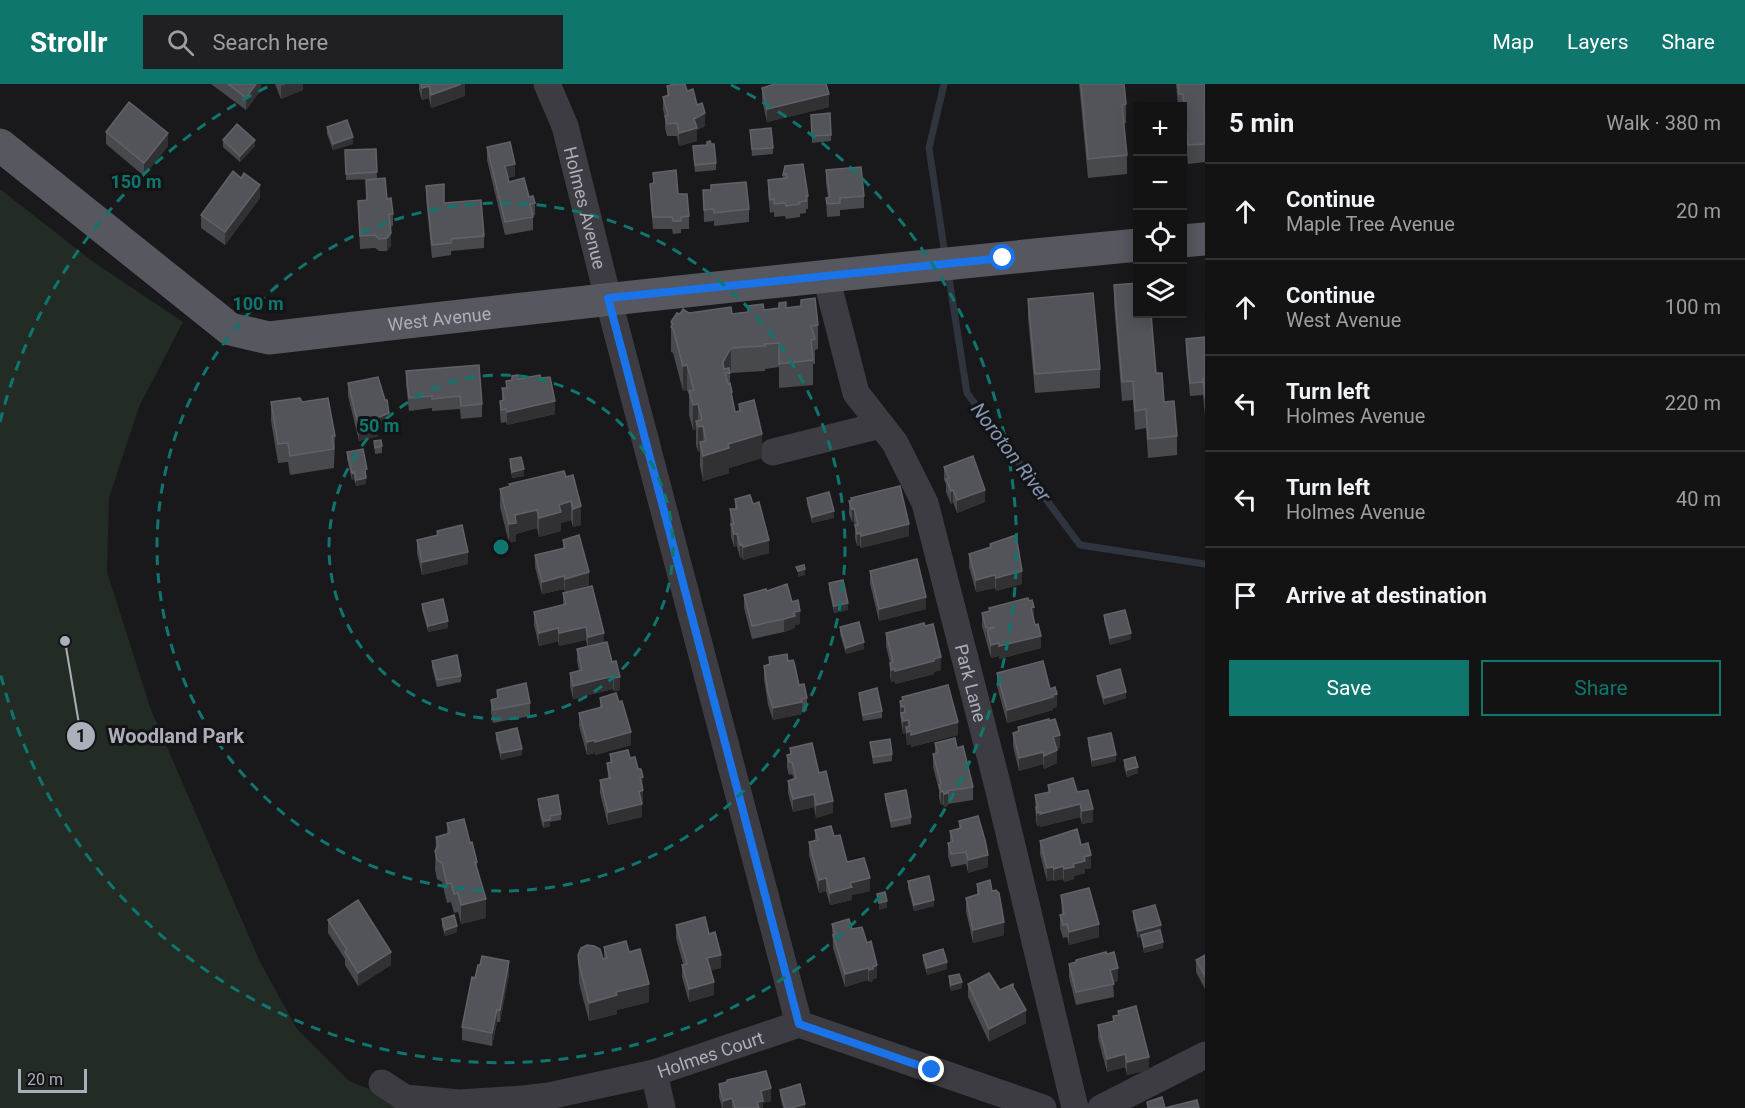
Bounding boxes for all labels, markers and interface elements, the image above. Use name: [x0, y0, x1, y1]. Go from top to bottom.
search box: [143, 15, 563, 69]
text: Strollr: [30, 26, 107, 59]
icon: search: [164, 26, 197, 59]
text: Search here: [212, 30, 328, 55]
text: Map: [1492, 30, 1534, 54]
text: Layers: [1567, 30, 1628, 54]
text: Share: [1661, 30, 1715, 54]
map controls: [1133, 102, 1187, 318]
button: +: [1133, 102, 1187, 156]
text: 5 min: [1229, 108, 1294, 138]
text: Walk · 380 m: [1606, 111, 1721, 135]
street label: Holmes Avenue: [560, 144, 611, 271]
button: −: [1133, 156, 1187, 210]
text: 150 m: [110, 171, 162, 192]
text: Continue: [1286, 187, 1375, 212]
icon: ahead: [1229, 195, 1262, 228]
text: 20 m: [1676, 199, 1721, 223]
button: locate: [1133, 210, 1187, 264]
text: Maple Tree Avenue: [1286, 212, 1455, 236]
route start: [989, 244, 1015, 270]
button: layers: [1133, 264, 1187, 318]
text: Continue: [1286, 283, 1375, 308]
icon: ahead: [1229, 291, 1262, 324]
text: 100 m: [232, 293, 284, 314]
text: 100 m: [1665, 295, 1721, 319]
street label: West Avenue: [387, 302, 492, 335]
text: West Avenue: [1286, 308, 1401, 332]
text: Turn left: [1286, 379, 1370, 404]
icon: left: [1229, 387, 1262, 420]
text: 220 m: [1665, 391, 1721, 415]
water label: Noroton River: [966, 398, 1057, 507]
text: Holmes Avenue: [1286, 404, 1425, 428]
text: 50 m: [359, 415, 399, 436]
text: Turn left: [1286, 475, 1370, 500]
icon: left: [1229, 483, 1262, 516]
text: 40 m: [1676, 487, 1721, 511]
text: Holmes Avenue: [1286, 500, 1425, 524]
centre of rings: [491, 537, 511, 557]
icon: arrive: [1229, 579, 1262, 612]
text: Arrive at destination: [1286, 583, 1487, 608]
street label: Park Lane: [951, 642, 991, 724]
button: Save: [1229, 660, 1469, 716]
button: Share: [1481, 660, 1721, 716]
callout: Woodland Park: [66, 717, 256, 755]
text: Woodland Park: [108, 724, 244, 748]
text: 1: [76, 725, 86, 746]
street label: Holmes Court: [654, 1026, 766, 1082]
route end: [918, 1056, 944, 1082]
scale bar: [18, 1066, 87, 1094]
text: 20 m: [27, 1070, 63, 1089]

